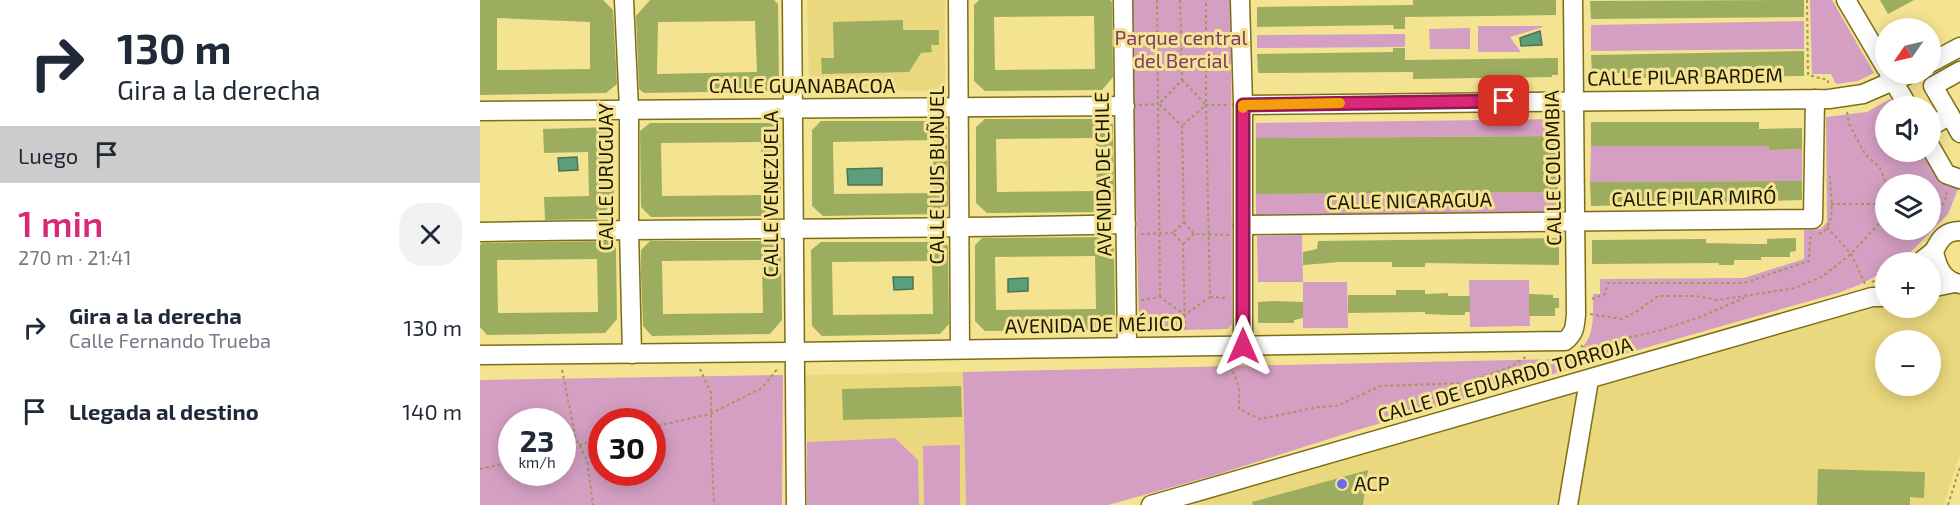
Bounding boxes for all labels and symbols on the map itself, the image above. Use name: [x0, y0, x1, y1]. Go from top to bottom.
north arrow: [1875, 18, 1941, 84]
park label: Parque central del Bercial: [1114, 25, 1248, 72]
street label: CALLE PILAR BARDEM: [1587, 62, 1783, 90]
street label: CALLE GUANABACOA: [709, 73, 896, 97]
pin: [1478, 75, 1529, 126]
street label: CALLE LUIS BUÑUEL: [924, 86, 948, 264]
street label: CALLE COLOMBIA: [1539, 89, 1565, 246]
street label: AVENIDA DE CHILE: [1089, 92, 1115, 256]
street label: CALLE URUGUAY: [593, 103, 617, 251]
street label: CALLE VENEZUELA: [758, 110, 782, 277]
street label: CALLE PILAR MIRÓ: [1611, 184, 1777, 210]
street label: CALLE NICARAGUA: [1326, 187, 1493, 213]
street label: AVENIDA DE MÉJICO: [1005, 310, 1183, 338]
position arrow: [1211, 314, 1275, 378]
street label: CALLE DE EDUARDO TORROJA: [1375, 331, 1635, 427]
speed limit sign: 30: [588, 408, 666, 486]
place label: ACP: [1354, 471, 1390, 495]
marker: ACP: [1335, 477, 1349, 491]

